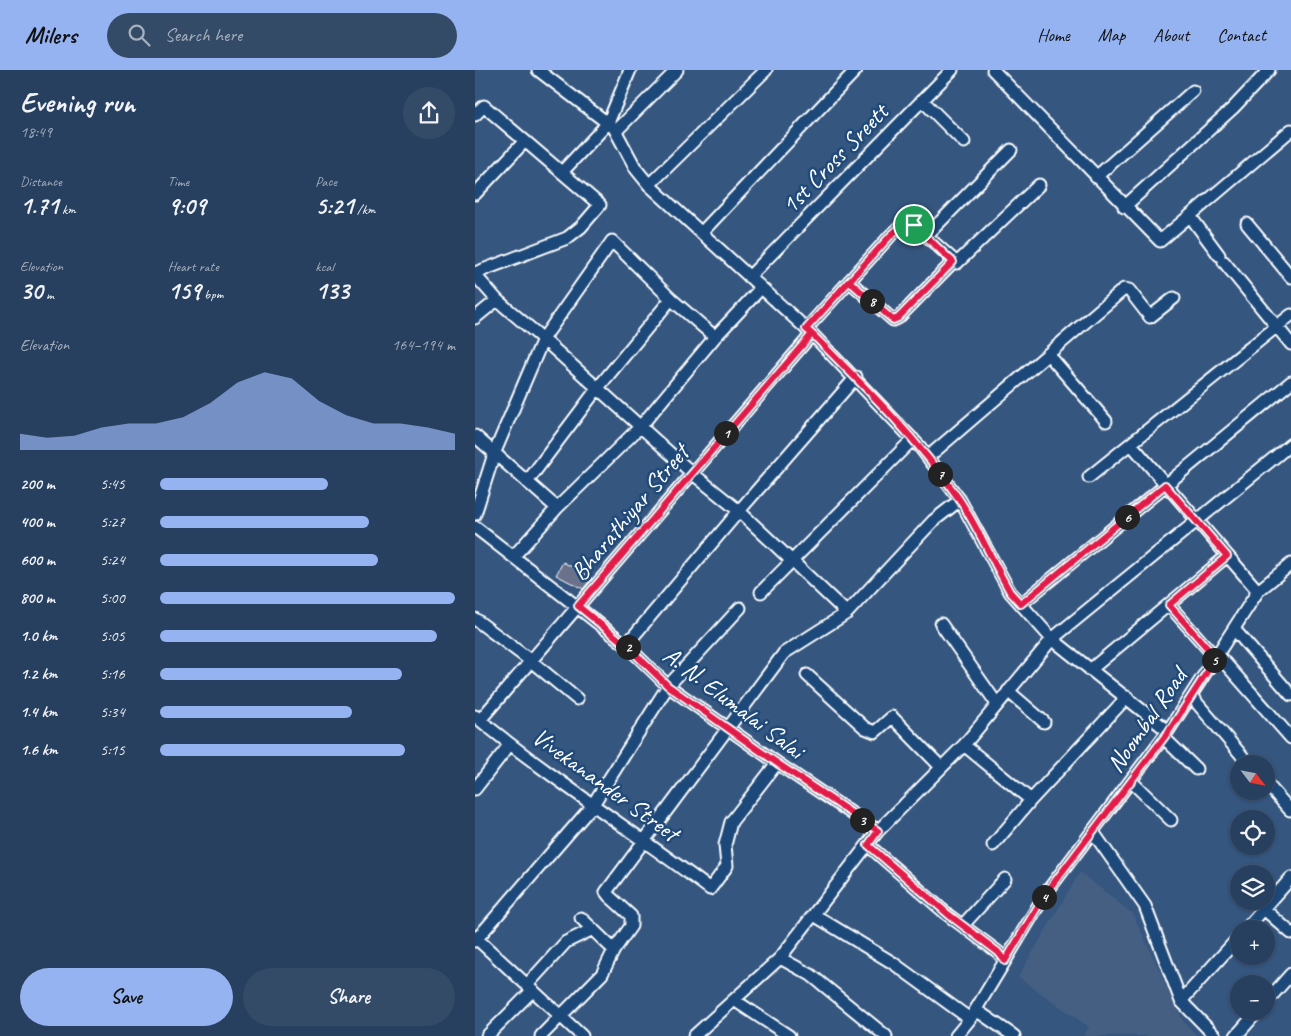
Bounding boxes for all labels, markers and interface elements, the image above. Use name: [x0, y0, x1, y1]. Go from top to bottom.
search box: [107, 13, 457, 58]
text: Milers: [25, 20, 77, 50]
icon: search: [125, 21, 153, 49]
text: Search here: [165, 23, 242, 47]
text: Home: [1037, 24, 1070, 46]
text: Map: [1098, 24, 1125, 46]
text: About: [1153, 24, 1189, 46]
text: Contact: [1217, 24, 1266, 46]
text: Evening run: [20, 85, 135, 120]
button: share: [403, 87, 455, 139]
street label: 1st Cross Sreett: [774, 95, 897, 220]
text: 18:49: [20, 122, 52, 142]
text: Distance: [20, 173, 62, 190]
text: Time: [168, 173, 189, 190]
text: Pace: [315, 173, 337, 190]
text: 1.71: [20, 190, 59, 222]
text: 9:09: [168, 190, 206, 222]
text: 5:21: [315, 190, 354, 222]
text: km: [59, 201, 76, 218]
text: /km: [354, 201, 375, 218]
pin: [893, 204, 935, 246]
icon: arrive: [900, 211, 928, 239]
text: Elevation: [20, 258, 63, 275]
text: Heart rate: [168, 258, 219, 275]
text: kcal: [315, 258, 334, 275]
text: 30: [20, 275, 43, 307]
text: 159: [168, 275, 201, 307]
text: 133: [315, 275, 349, 307]
text: m: [43, 286, 54, 303]
text: bpm: [201, 286, 223, 303]
pin: 8: [859, 288, 885, 314]
text: 8: [869, 293, 876, 310]
text: Elevation: [20, 335, 69, 355]
text: 164–194 m: [392, 335, 455, 355]
pin: 1: [713, 420, 739, 446]
text: 1: [723, 425, 730, 442]
street label: Bharathiyar Street: [563, 435, 698, 587]
pin: 7: [927, 462, 953, 486]
text: 7: [937, 466, 944, 483]
text: 200 m: [20, 474, 55, 494]
text: 5:45: [100, 474, 125, 494]
pin: 6: [1115, 504, 1139, 530]
text: 6: [1124, 509, 1131, 526]
text: 400 m: [20, 512, 55, 532]
text: 5:27: [100, 512, 125, 532]
text: 600 m: [20, 550, 55, 570]
text: 5:24: [100, 550, 125, 570]
text: 800 m: [20, 588, 55, 608]
text: 5:00: [100, 588, 125, 608]
text: 1.0 km: [20, 626, 57, 646]
text: 5:05: [100, 626, 125, 646]
pin: 2: [615, 634, 641, 660]
text: 2: [625, 639, 632, 656]
street label: A. N. Elumalai Salai: [657, 639, 813, 768]
pin: 5: [1201, 648, 1227, 672]
text: 5: [1211, 652, 1218, 669]
street label: Noombal Road: [1099, 659, 1197, 779]
text: 1.2 km: [20, 664, 57, 684]
text: 5:16: [100, 664, 125, 684]
text: 1.4 km: [20, 702, 57, 722]
text: 5:34: [100, 702, 125, 722]
street label: Vivekanander Street: [526, 721, 688, 851]
text: 1.6 km: [20, 740, 58, 760]
text: 5:15: [100, 740, 125, 760]
north arrow: [1230, 755, 1275, 800]
map controls: [1230, 755, 1275, 1020]
pin: 3: [849, 808, 875, 832]
button: locate: [1230, 810, 1275, 855]
text: 3: [859, 812, 866, 829]
button: layers: [1230, 865, 1275, 910]
pin: 4: [1031, 884, 1057, 910]
text: 4: [1041, 889, 1048, 906]
button: +: [1230, 920, 1275, 965]
button: Save: [20, 968, 233, 1026]
button: Share: [243, 968, 455, 1026]
button: −: [1230, 975, 1275, 1020]

